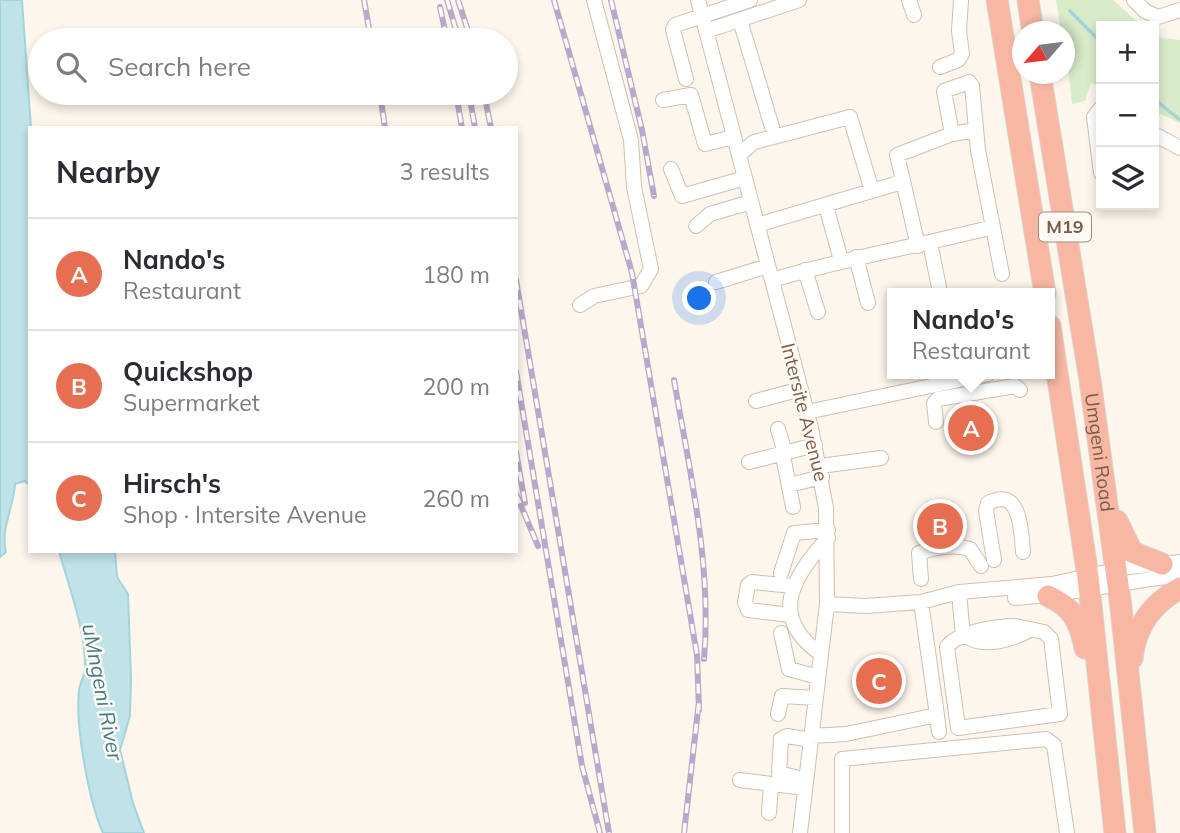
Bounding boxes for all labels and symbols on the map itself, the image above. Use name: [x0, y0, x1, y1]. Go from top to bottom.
north arrow: [1012, 21, 1075, 84]
road number: M19: [1039, 212, 1091, 242]
your location: [682, 281, 716, 315]
street label: Intersite Avenue: [776, 340, 834, 484]
street label: Umgeni Road: [1080, 391, 1120, 513]
pin: A: [948, 402, 994, 454]
pin: B: [917, 500, 963, 552]
water label: uMngeni River: [77, 621, 129, 764]
pin: C: [856, 655, 902, 707]

